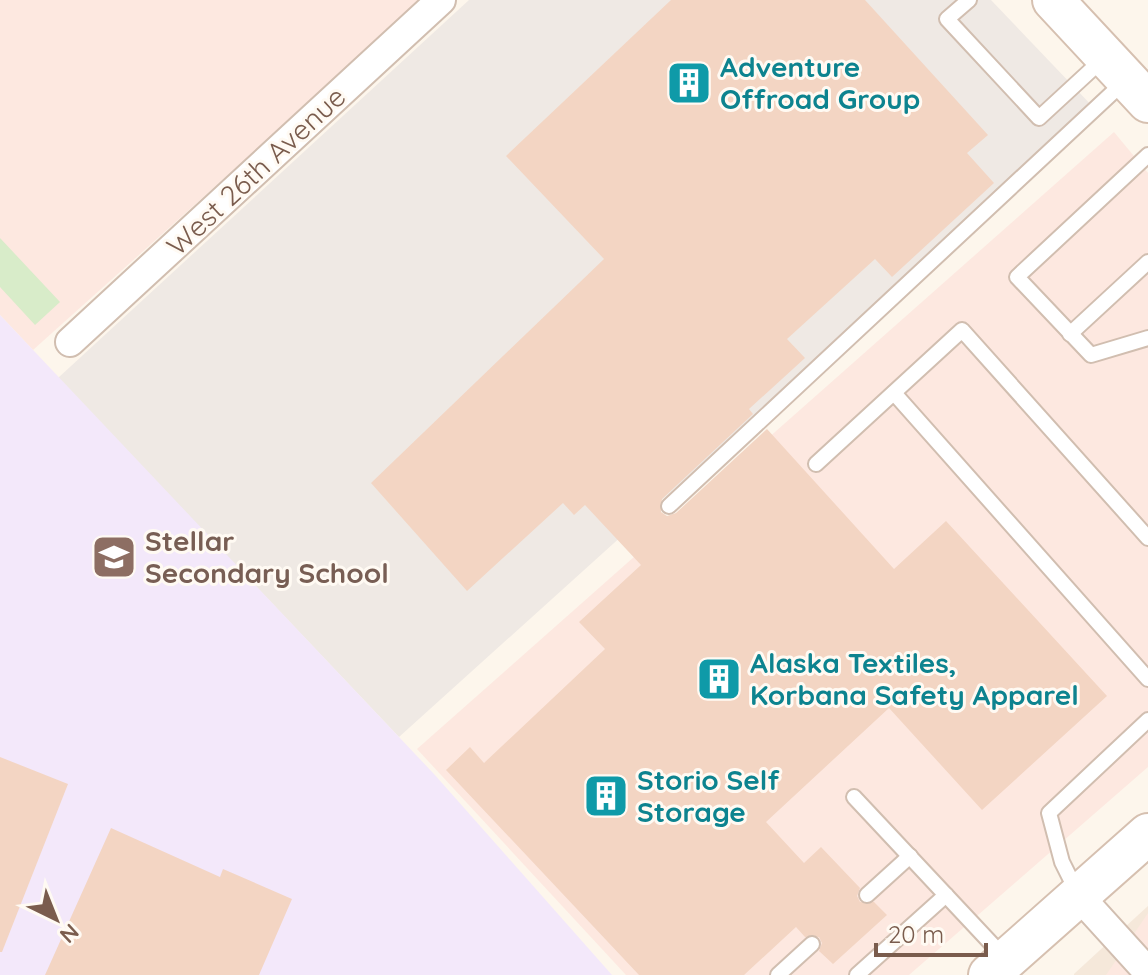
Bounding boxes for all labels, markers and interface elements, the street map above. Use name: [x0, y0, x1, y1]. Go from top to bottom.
place label: Adventure Offroad Group: [720, 49, 920, 116]
building icon: Adventure Offroad Group: [665, 59, 713, 107]
street label: West 26th Avenue: [159, 79, 352, 263]
place label: Stellar Secondary School: [145, 523, 389, 590]
school or university icon: Stellar Secondary School: [90, 533, 138, 581]
place label: Alaska Textiles, Korbana Safety Apparel: [750, 645, 1079, 712]
building icon: Alaska Textiles, Korbana Safety Apparel: [695, 655, 743, 703]
place label: Storio Self Storage: [637, 762, 780, 829]
building icon: Storio Self Storage: [582, 772, 630, 820]
north arrow: [16, 879, 96, 959]
scale bar: [876, 907, 986, 957]
text: N: [54, 918, 85, 949]
text: 20 m: [888, 919, 944, 949]

